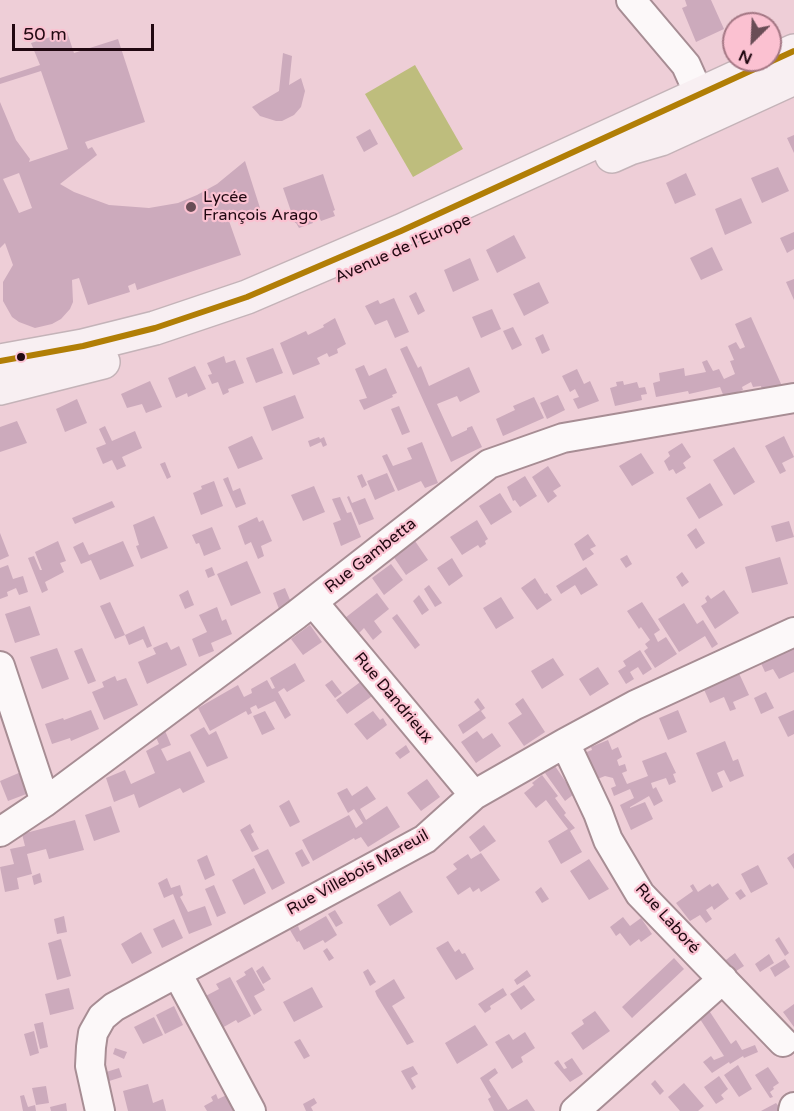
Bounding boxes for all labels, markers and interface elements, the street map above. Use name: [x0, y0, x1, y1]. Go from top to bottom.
scale bar: [15, 12, 158, 50]
north arrow: [722, 12, 782, 72]
text: 50 m: [23, 23, 67, 45]
text: N: [736, 45, 755, 68]
place label: Lycée François Arago: [203, 188, 318, 226]
marker: Lycée François Arago: [184, 200, 198, 214]
street label: Avenue de l'Europe: [332, 210, 474, 288]
unlabelled marker: [15, 351, 27, 363]
street label: Rue Gambetta: [322, 514, 420, 598]
street label: Rue Dandrieux: [350, 649, 436, 747]
street label: Rue Villebois Mareuil: [284, 826, 432, 920]
street label: Rue Laboré: [631, 880, 703, 958]

